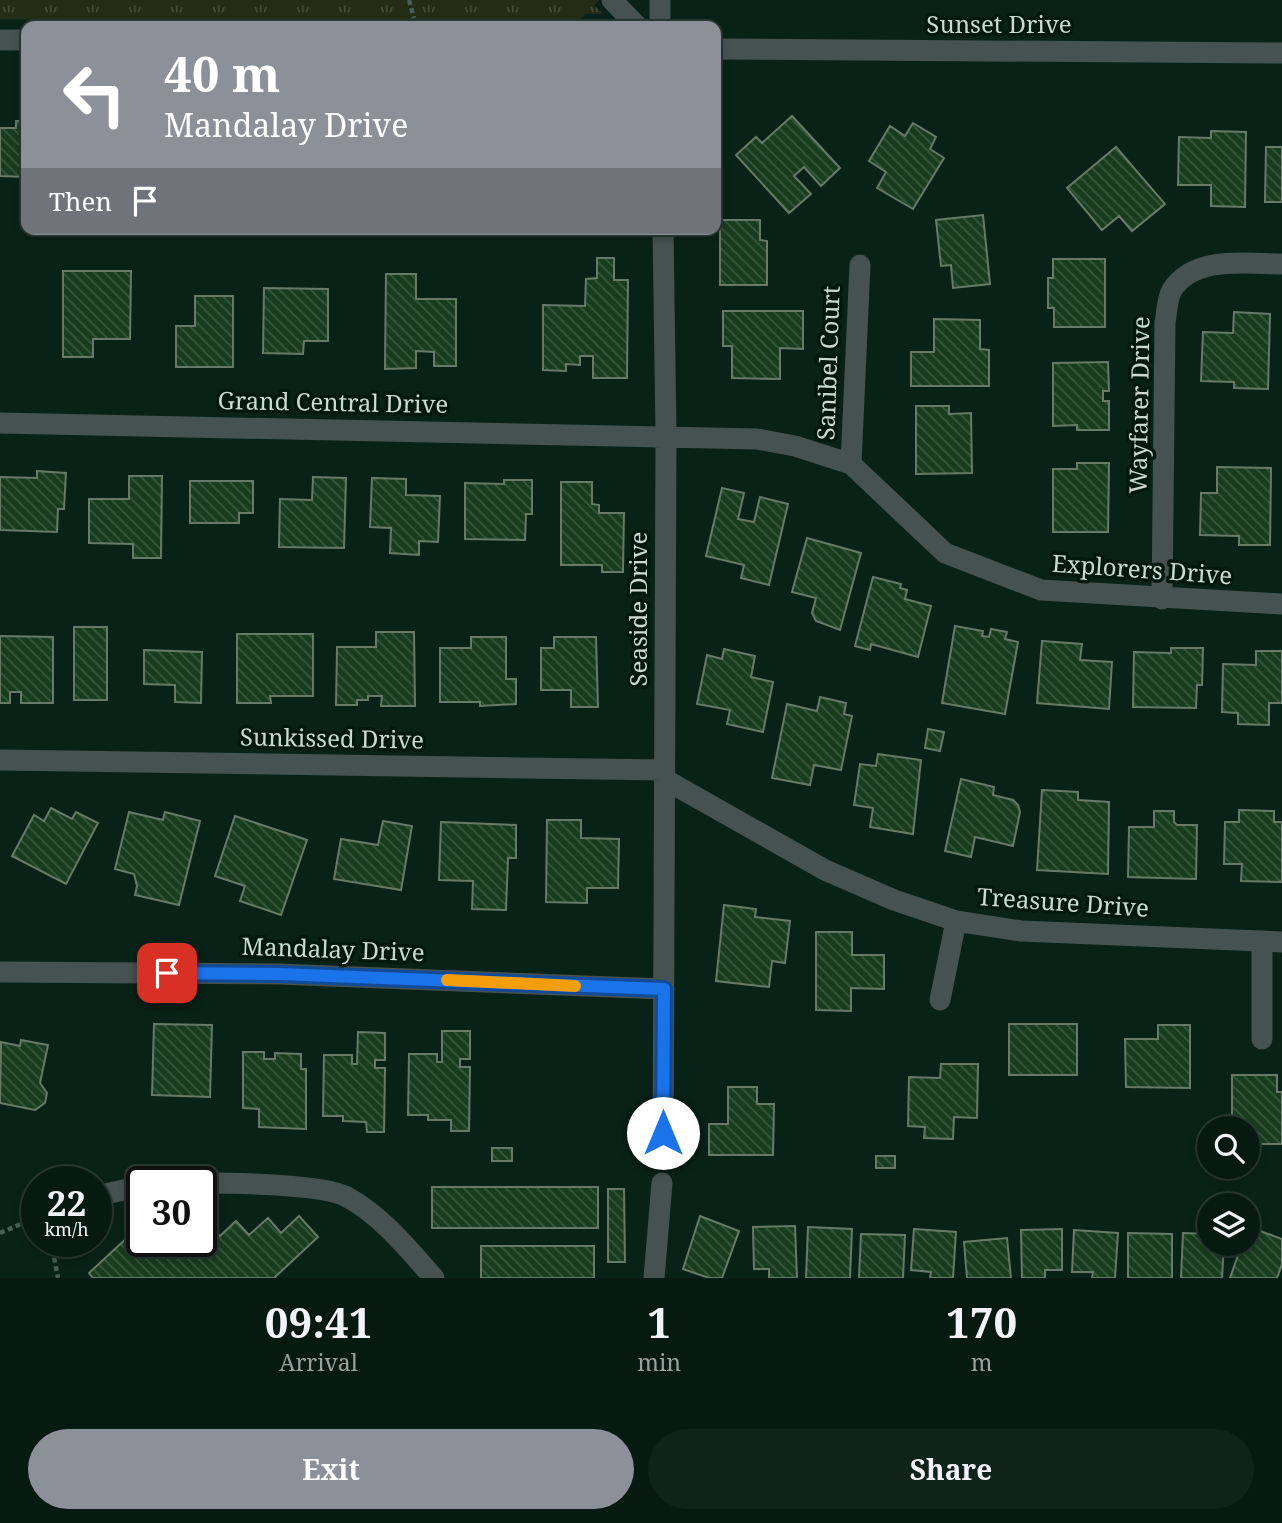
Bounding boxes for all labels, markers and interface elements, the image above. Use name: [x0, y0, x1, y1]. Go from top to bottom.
street label: Sunset Drive: [926, 7, 1072, 40]
text: 40 m: [164, 40, 280, 106]
icon: left: [49, 49, 140, 140]
text: Mandalay Drive: [164, 103, 408, 146]
icon: arrive: [126, 182, 164, 220]
text: Then: [49, 183, 112, 219]
street label: Sanibel Court: [808, 285, 847, 441]
street label: Wayfarer Drive: [1120, 316, 1157, 494]
street label: Grand Central Drive: [217, 383, 449, 420]
street label: Seaside Drive: [621, 532, 654, 686]
street label: Explorers Drive: [1051, 546, 1233, 591]
street label: Sunkissed Drive: [240, 719, 424, 756]
street label: Treasure Drive: [976, 879, 1150, 924]
street label: Mandalay Drive: [241, 929, 425, 968]
pin: [137, 943, 197, 1003]
icon: arrive: [148, 954, 186, 992]
position arrow: [626, 1096, 700, 1170]
map controls: [1197, 1116, 1260, 1256]
button: search: [1197, 1116, 1260, 1179]
speed limit sign: 30: [126, 1166, 217, 1257]
text: 22: [47, 1179, 86, 1226]
button: layers: [1197, 1193, 1260, 1256]
text: km/h: [44, 1217, 89, 1241]
text: 09:41: [265, 1293, 372, 1350]
text: 1: [647, 1293, 671, 1350]
text: 170: [946, 1293, 1017, 1350]
text: Arrival: [279, 1346, 358, 1378]
text: min: [637, 1346, 681, 1378]
text: m: [971, 1346, 992, 1378]
button: Exit: [28, 1429, 634, 1509]
button: Share: [648, 1429, 1254, 1509]

